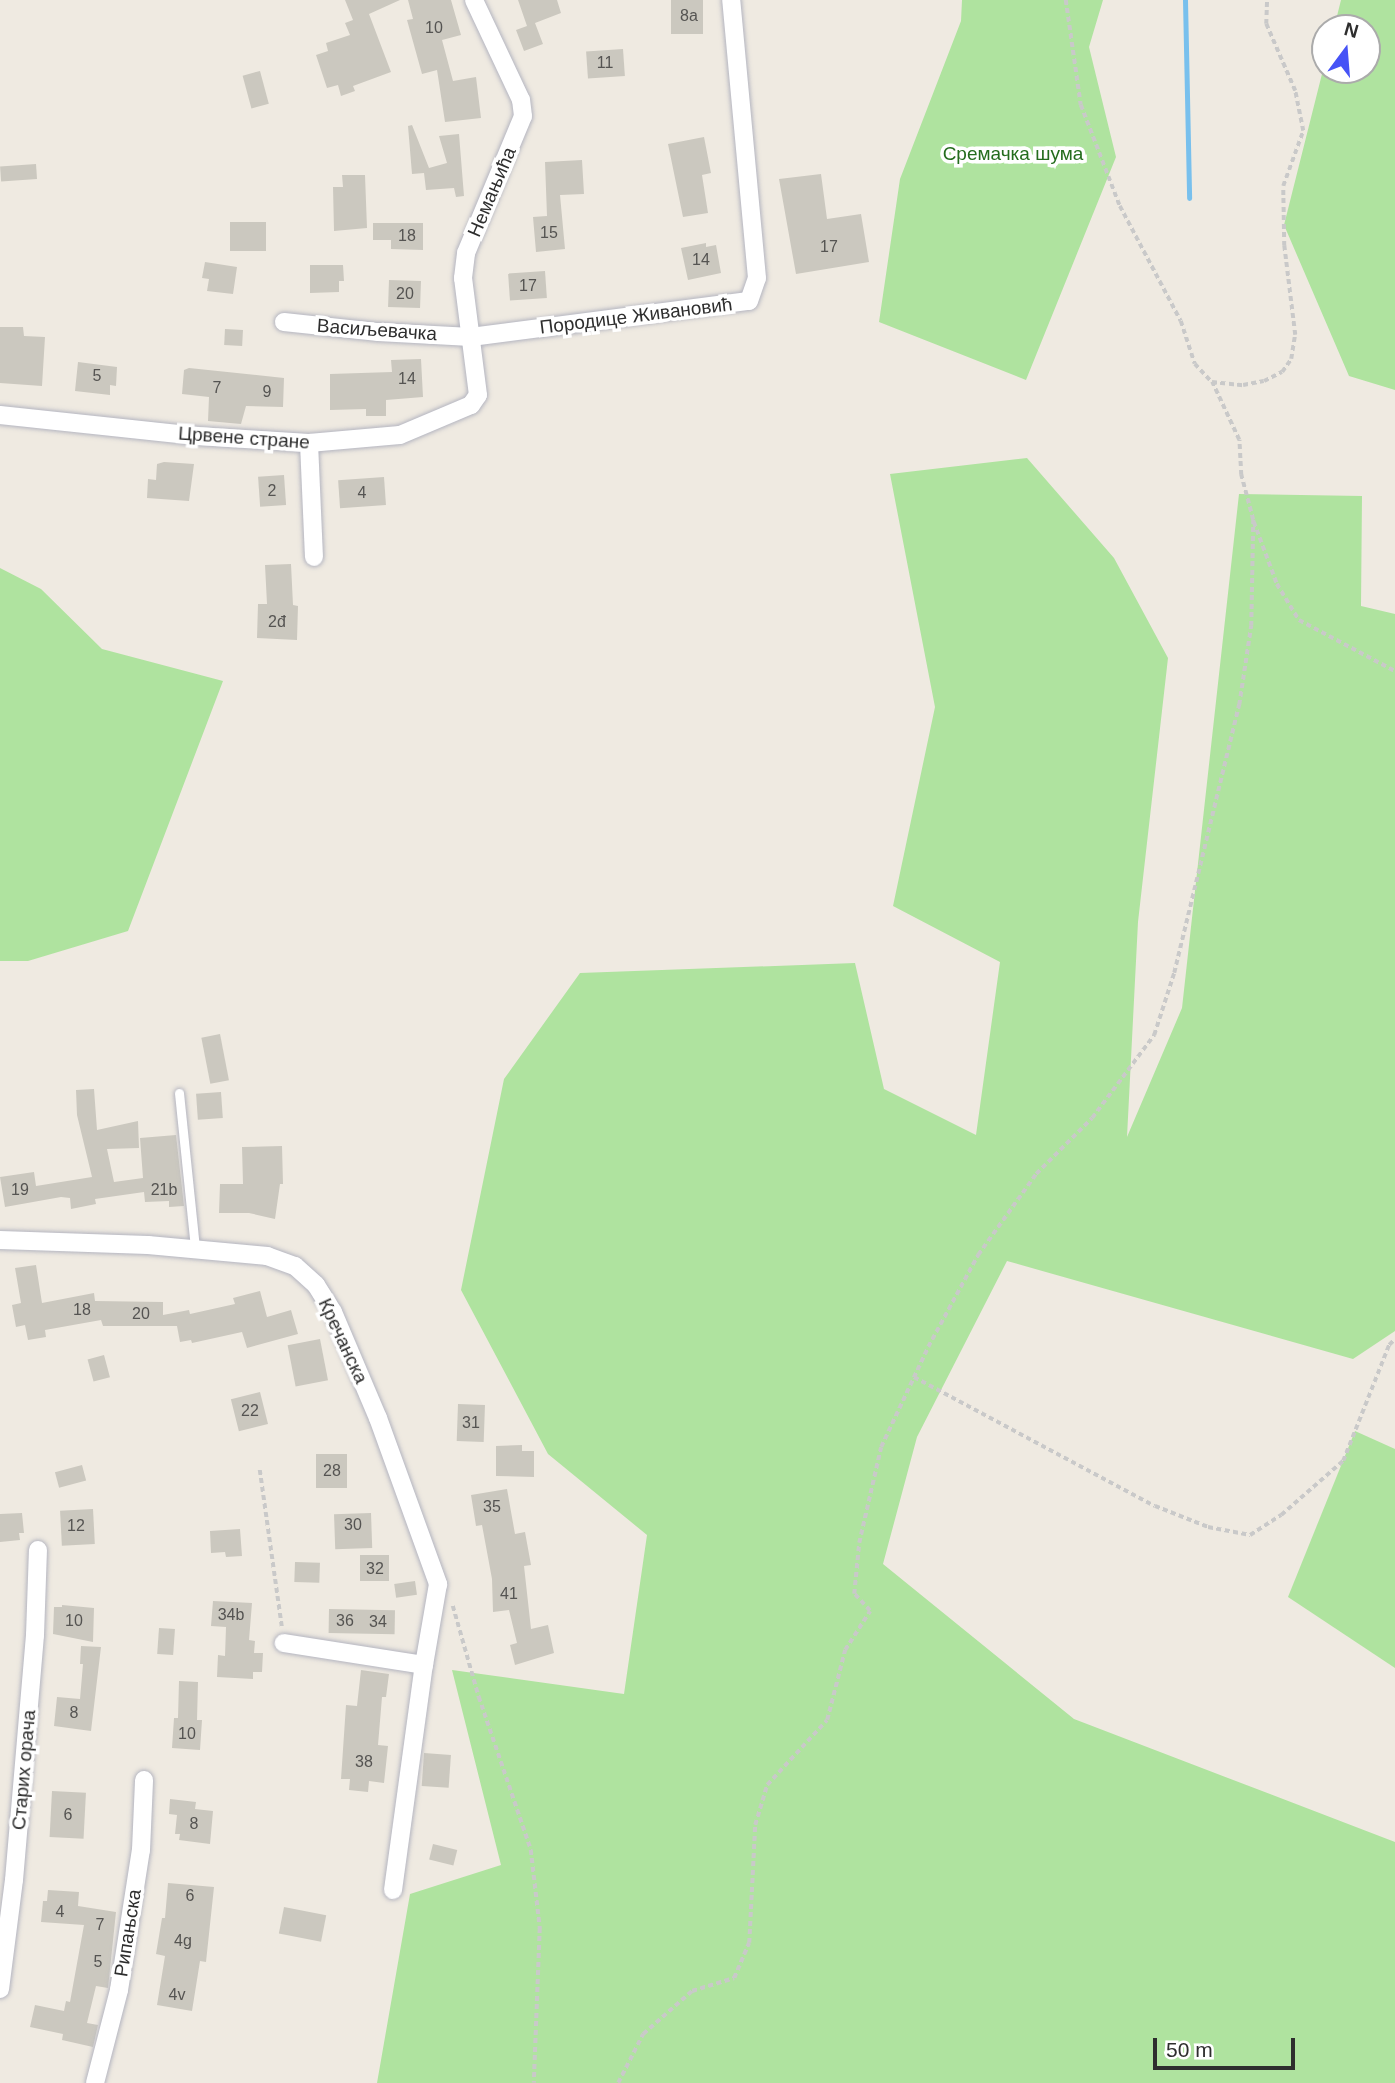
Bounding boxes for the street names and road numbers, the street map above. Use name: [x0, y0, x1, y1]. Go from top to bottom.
street label: Немањића: [463, 144, 521, 240]
street label: Породице Живановић: [538, 293, 734, 339]
street label: Васиљевачка: [316, 314, 438, 346]
street label: Црвене стране: [177, 422, 311, 454]
street label: Кречанска: [313, 1295, 373, 1387]
street label: Старих орача: [7, 1709, 41, 1831]
street label: Рипањска: [110, 1888, 146, 1978]

